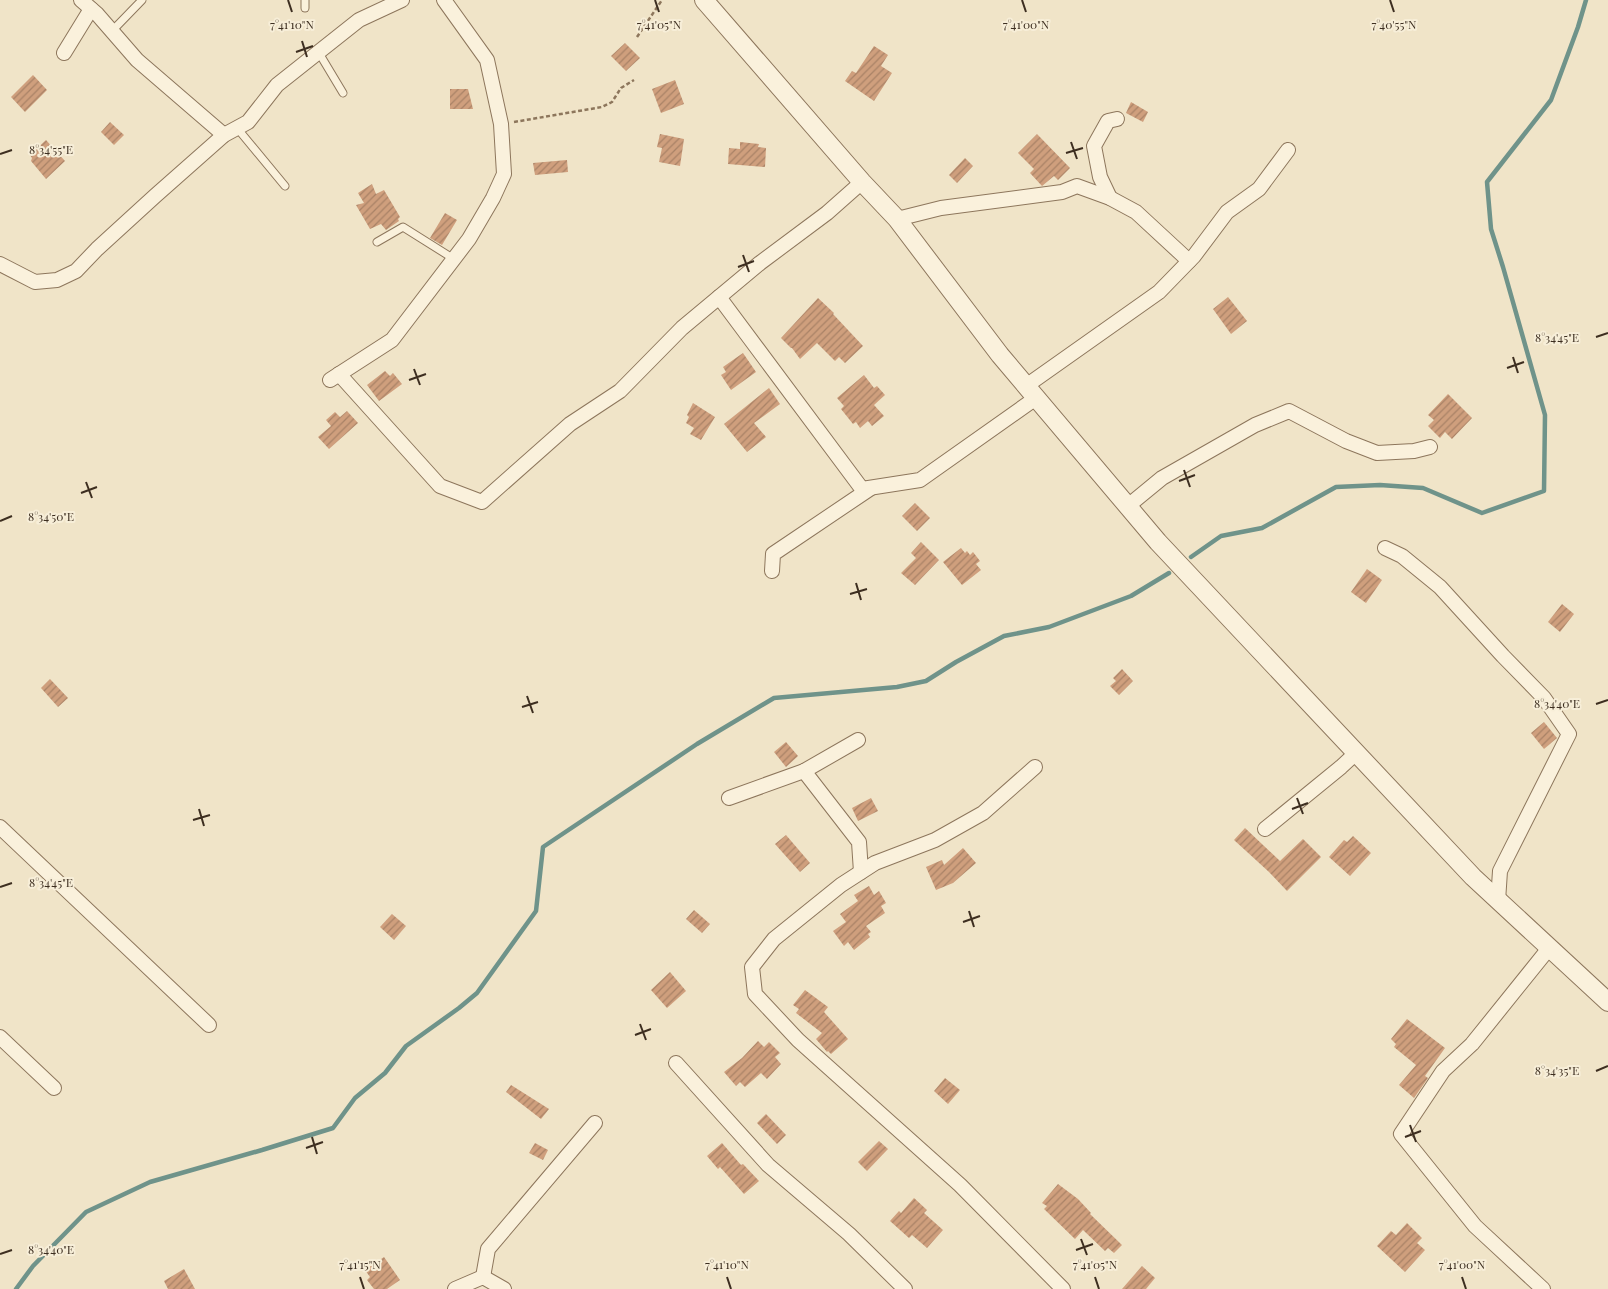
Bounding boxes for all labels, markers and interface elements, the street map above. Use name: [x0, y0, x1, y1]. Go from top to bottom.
text: 7°41'10"N: [270, 16, 314, 32]
text: 7°41'05"N: [637, 16, 682, 32]
text: 7°41'00"N: [1003, 16, 1050, 32]
text: 7°40'55"N: [1371, 16, 1417, 32]
text: 8°34'55"E: [29, 141, 73, 157]
text: 8°34'45"E: [1535, 329, 1579, 345]
text: 8°34'50"E: [28, 508, 74, 524]
text: 8°34'40"E: [1534, 695, 1580, 711]
text: 8°34'45"E: [29, 874, 73, 890]
text: 8°34'35"E: [1535, 1062, 1579, 1078]
text: 8°34'40"E: [28, 1241, 74, 1257]
text: 7°41'15"N: [339, 1256, 381, 1272]
text: 7°41'10"N: [705, 1256, 749, 1272]
text: 7°41'05"N: [1073, 1256, 1118, 1272]
text: 7°41'00"N: [1439, 1256, 1486, 1272]

